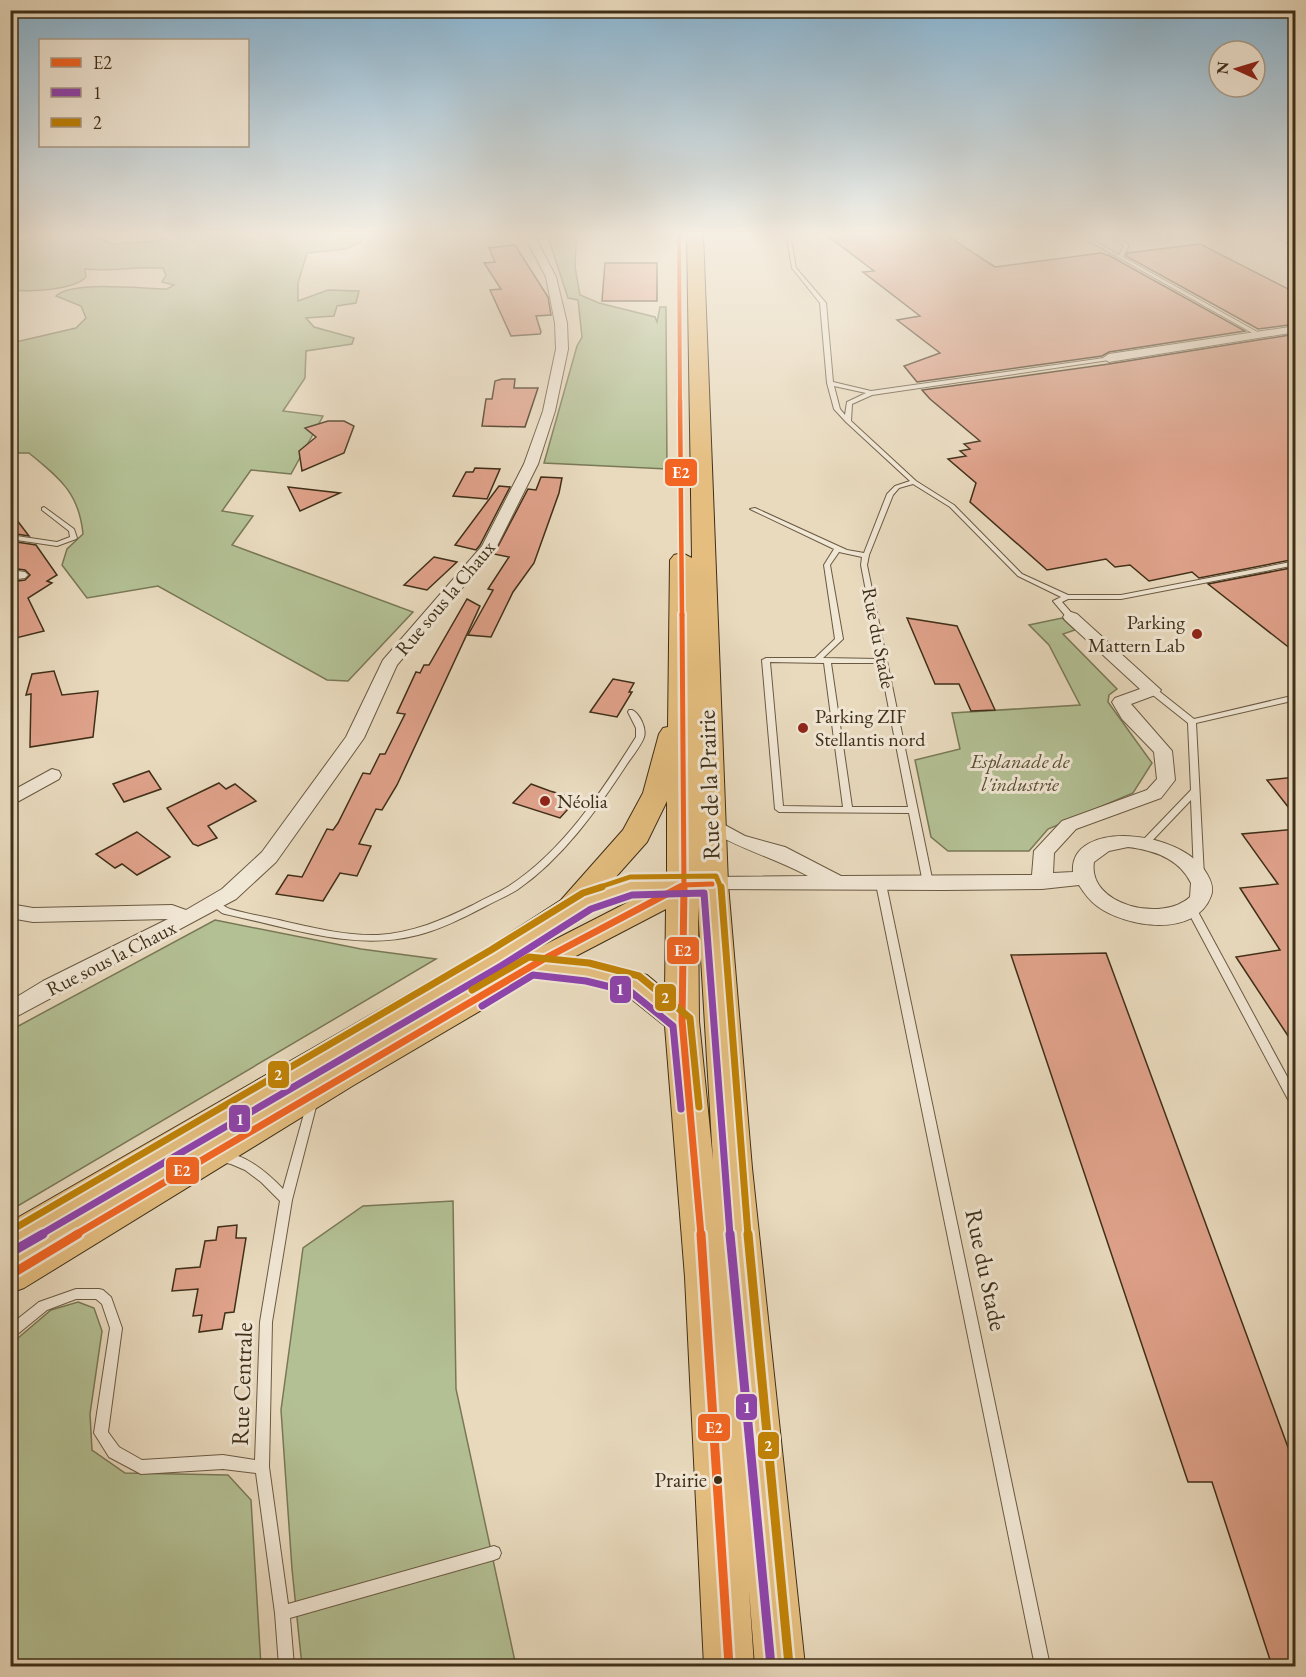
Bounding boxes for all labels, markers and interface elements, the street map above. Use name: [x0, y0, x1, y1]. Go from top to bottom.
legend: [39, 39, 249, 147]
north arrow: [1207, 39, 1267, 99]
text: E2: [93, 51, 112, 74]
text: N: [1212, 61, 1233, 75]
text: 1: [93, 81, 102, 104]
text: 2: [93, 111, 102, 134]
line badge: E2: [664, 458, 698, 487]
text: E2: [672, 462, 690, 483]
street label: Rue sous la Chaux: [389, 535, 501, 661]
street label: Rue du Stade: [856, 585, 902, 691]
place label: Parking Mattern Lab: [1088, 609, 1185, 658]
marker: Parking Mattern Lab: [1190, 627, 1204, 641]
place label: Parking ZIF Stellantis nord: [815, 703, 926, 752]
street label: Rue de la Prairie: [690, 709, 727, 861]
marker: Parking ZIF Stellantis nord: [796, 721, 810, 735]
park label: Esplanade de l'industrie: [969, 748, 1070, 797]
place label: Néolia: [557, 788, 608, 814]
marker: Néolia: [538, 794, 552, 808]
street label: Rue sous la Chaux: [42, 914, 181, 1002]
line badge: E2: [666, 936, 700, 965]
text: E2: [674, 940, 692, 961]
line badge: 1: [609, 975, 632, 1004]
text: 1: [616, 979, 624, 1000]
line badge: 2: [654, 983, 677, 1012]
text: 2: [661, 987, 670, 1008]
line badge: 2: [267, 1060, 290, 1089]
text: 2: [274, 1064, 283, 1085]
line badge: 1: [228, 1104, 251, 1133]
text: 1: [236, 1109, 244, 1130]
line badge: E2: [165, 1156, 200, 1185]
text: E2: [173, 1160, 191, 1181]
street label: Rue du Stade: [959, 1206, 1014, 1333]
street label: Rue Centrale: [224, 1322, 259, 1446]
line badge: 1: [735, 1393, 758, 1421]
text: 1: [743, 1397, 751, 1418]
line badge: E2: [697, 1413, 731, 1442]
text: E2: [705, 1417, 723, 1438]
line badge: 2: [757, 1431, 780, 1460]
text: 2: [764, 1435, 773, 1456]
place label: Prairie: [655, 1466, 707, 1493]
marker: Prairie: [712, 1474, 724, 1486]

